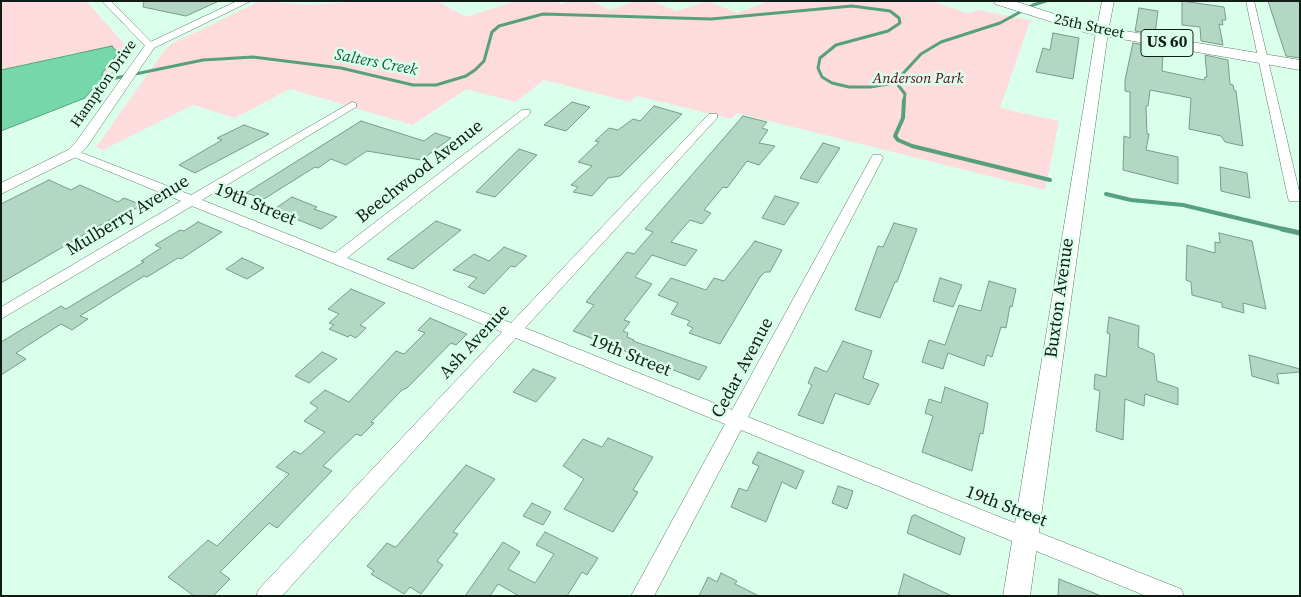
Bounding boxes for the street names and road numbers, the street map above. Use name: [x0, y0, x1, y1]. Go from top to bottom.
street label: 25th Street: [1052, 11, 1126, 43]
road number: US 60: [1141, 29, 1193, 56]
street label: Hampton Drive: [67, 37, 141, 131]
street label: Beechwood Avenue: [352, 116, 488, 228]
street label: Mulberry Avenue: [63, 171, 193, 261]
street label: 19th Street: [211, 179, 299, 231]
street label: Buxton Avenue: [1041, 237, 1079, 359]
street label: Ash Avenue: [435, 300, 515, 384]
street label: Cedar Avenue: [708, 314, 778, 422]
street label: 19th Street: [586, 330, 674, 382]
street label: 19th Street: [962, 482, 1050, 532]

